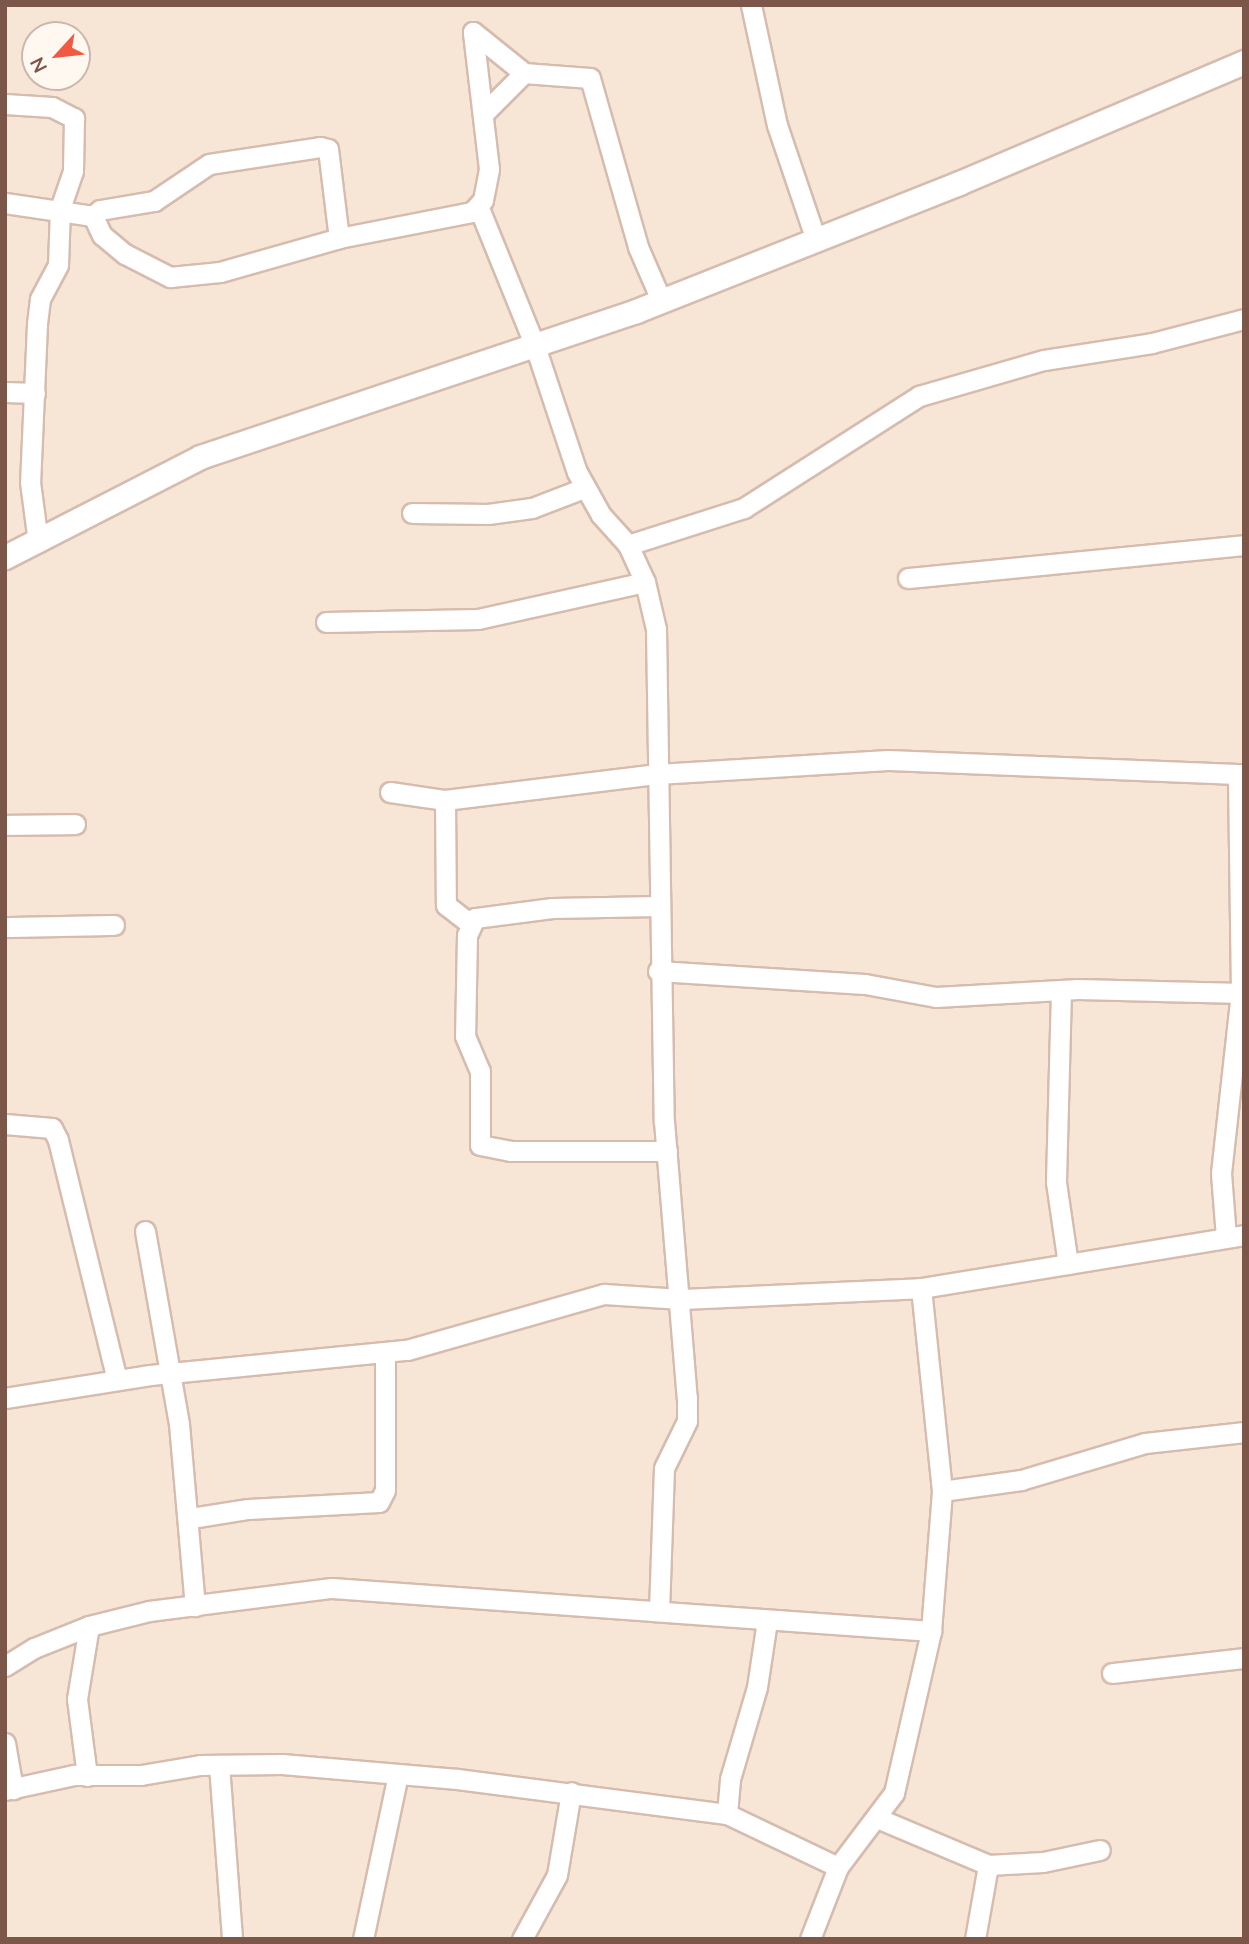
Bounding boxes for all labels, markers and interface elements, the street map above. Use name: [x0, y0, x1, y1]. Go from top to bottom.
north arrow: [21, 21, 91, 91]
text: N: [24, 52, 54, 77]

